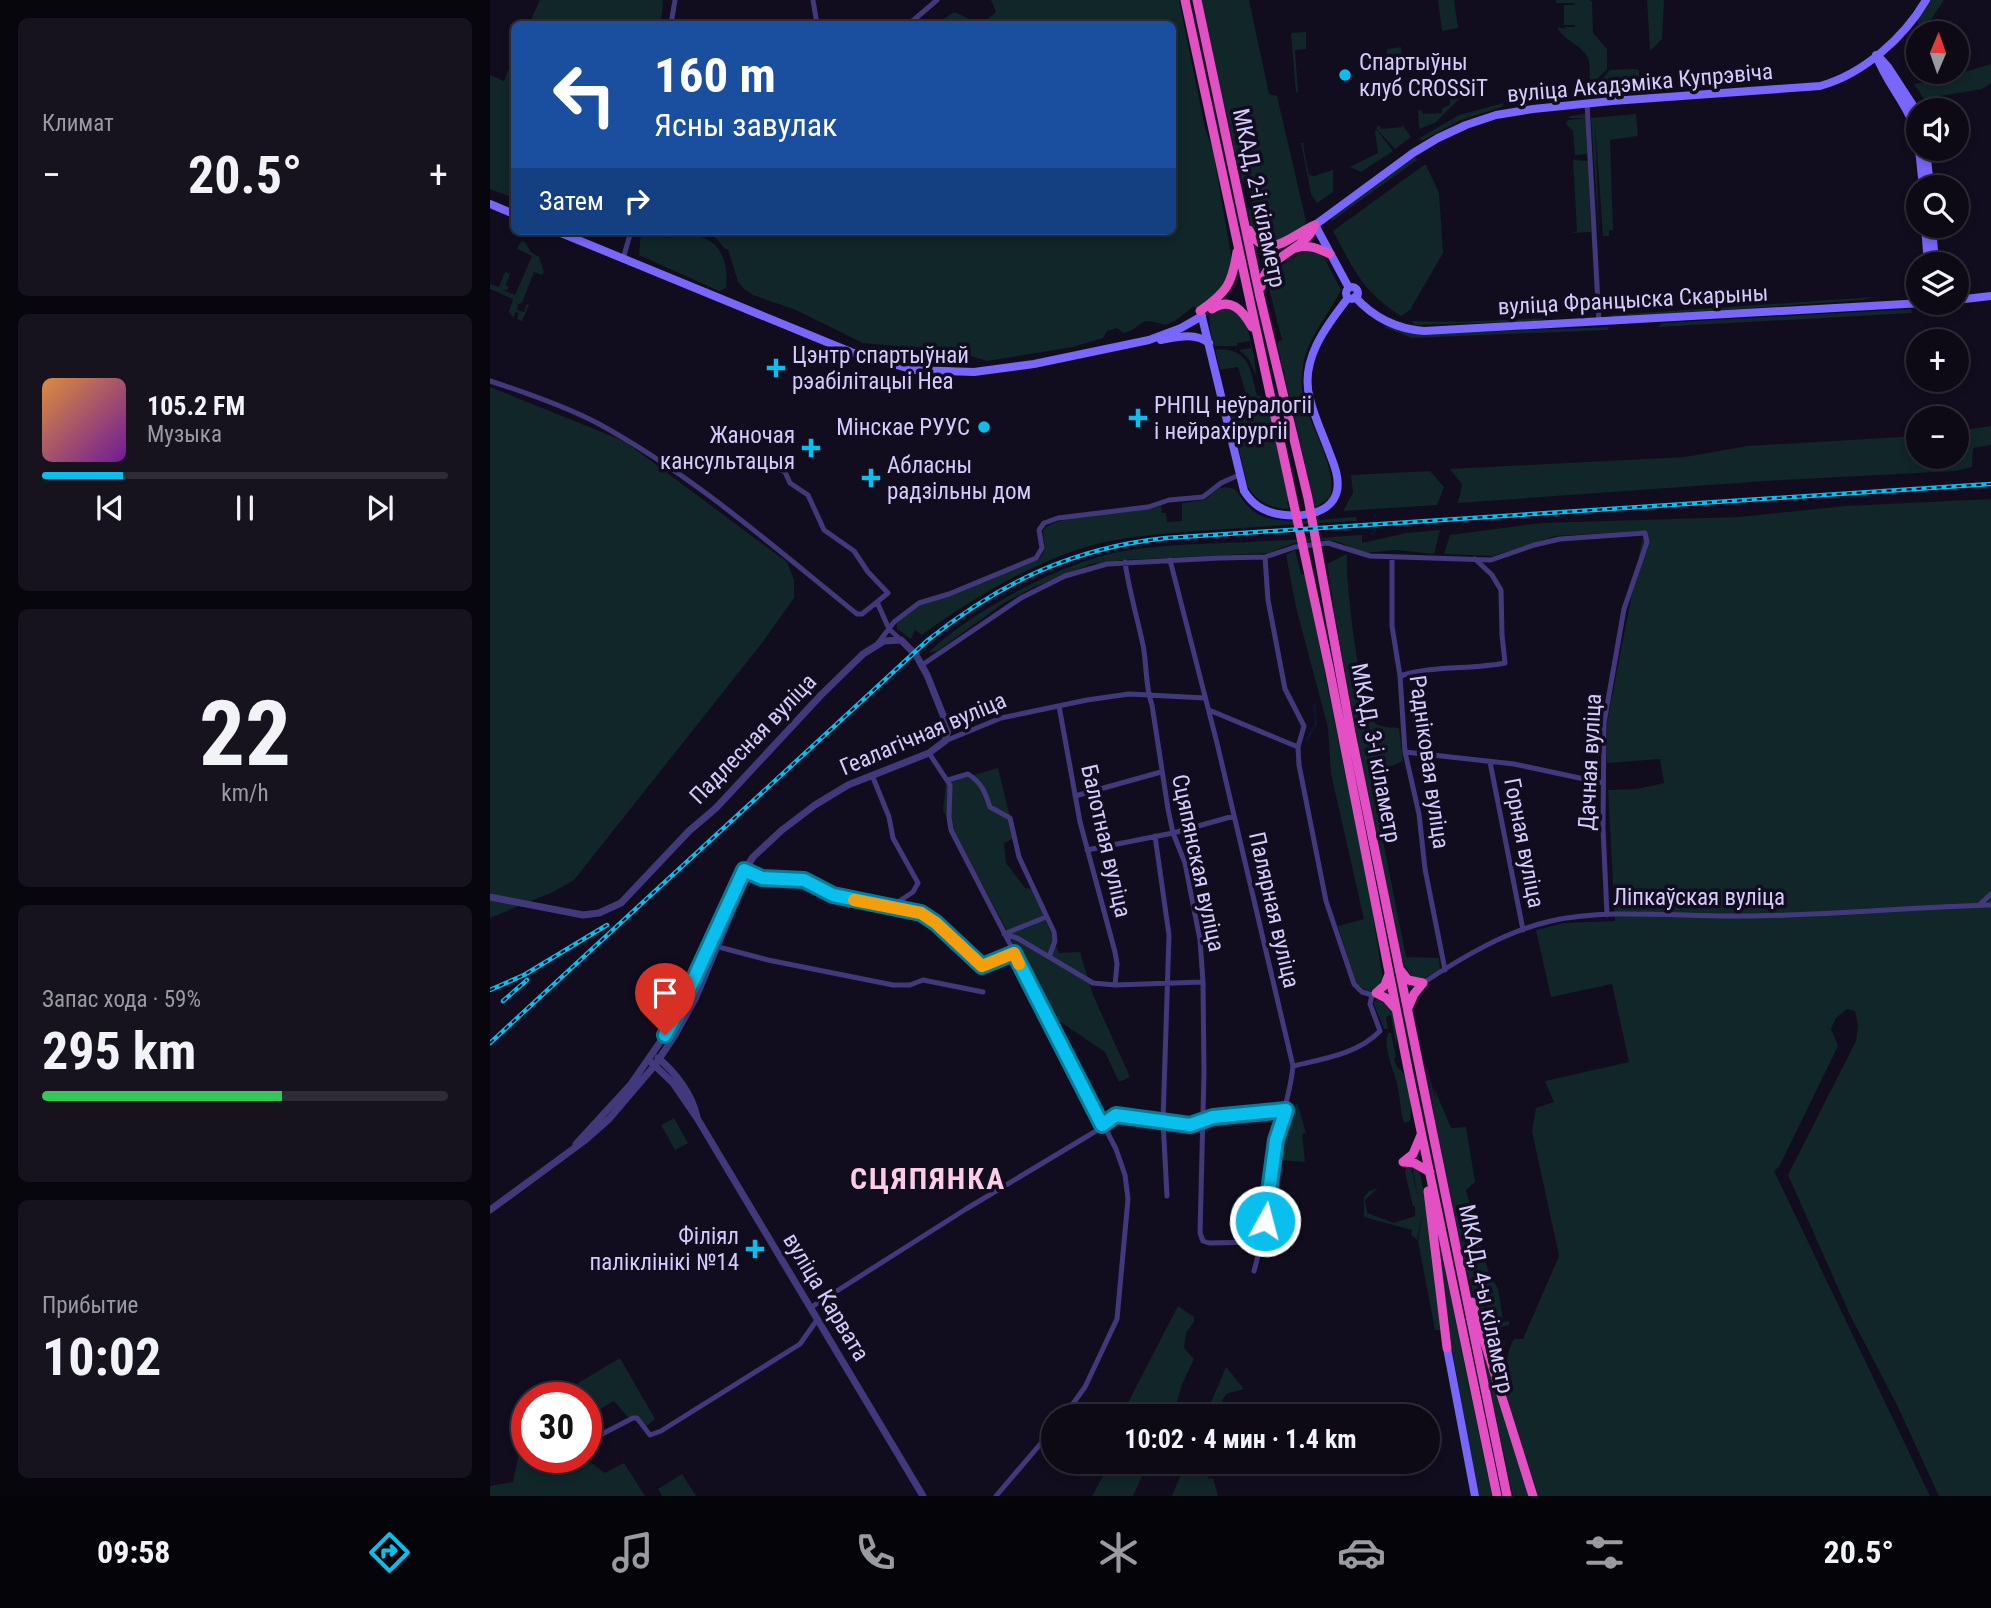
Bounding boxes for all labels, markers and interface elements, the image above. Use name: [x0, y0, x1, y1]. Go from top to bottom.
north arrow: [1906, 21, 1969, 84]
map controls: [1906, 21, 1969, 469]
text: 160 m: [654, 47, 776, 104]
icon: left: [539, 49, 630, 140]
place label: Спартыўны клуб CROSSiT: [1359, 49, 1488, 102]
street label: вуліца Акадэміка Купрэвіча: [1506, 58, 1774, 108]
marker: Спартыўны клуб CROSSiT: [1337, 67, 1353, 83]
button: sound: [1906, 98, 1969, 161]
text: Ясны завулак: [654, 106, 837, 144]
street label: МКАД, 2-і кіламетр: [1227, 106, 1291, 290]
text: Климат: [42, 110, 114, 137]
text: 20.5°: [188, 145, 302, 206]
text: −: [42, 153, 61, 197]
text: +: [429, 153, 448, 197]
button: search: [1906, 175, 1969, 238]
icon: right: [618, 182, 656, 220]
text: Затем: [539, 186, 604, 216]
button: layers: [1906, 252, 1969, 315]
street label: вуліца Францыска Скарыны: [1497, 279, 1769, 321]
button: +: [1906, 329, 1969, 392]
place label: Цэнтр спартыўнай рэабілітацыі Неа: [792, 342, 969, 395]
marker: Цэнтр спартыўнай рэабілітацыі Неа: [766, 358, 786, 378]
text: 105.2 FM: [147, 391, 245, 421]
place label: РНПЦ неўралогіі і нейрахірургіі: [1154, 392, 1312, 445]
button: −: [1906, 406, 1969, 469]
marker: РНПЦ неўралогіі і нейрахірургіі: [1128, 408, 1148, 428]
place label: Мінскае РУУС: [836, 414, 970, 441]
marker: Мінскае РУУС: [976, 419, 992, 435]
text: Музыка: [147, 421, 222, 448]
place label: Жаночая кансультацыя: [660, 422, 795, 475]
marker: Жаночая кансультацыя: [801, 438, 821, 458]
place label: Абласны радзільны дом: [887, 452, 1031, 505]
marker: Абласны радзільны дом: [861, 468, 881, 488]
icon: previous: [91, 489, 129, 527]
icon: pause: [226, 489, 264, 527]
icon: next: [361, 489, 399, 527]
street label: МКАД, 3-і кіламетр: [1345, 661, 1407, 845]
street label: Падлесная вуліца: [684, 668, 822, 810]
street label: Радніковая вуліца: [1403, 673, 1455, 851]
text: 22: [199, 681, 291, 787]
street label: Геалагічная вуліца: [836, 687, 1010, 781]
street label: Дачная вуліца: [1573, 693, 1607, 831]
street label: Балотная вуліца: [1075, 762, 1137, 920]
street label: Сцяпянская вуліца: [1166, 772, 1230, 954]
street label: Горная вуліца: [1498, 776, 1550, 910]
text: km/h: [221, 780, 269, 807]
street label: Палярная вуліца: [1243, 829, 1305, 991]
street label: Ліпкаўская вуліца: [1613, 884, 1785, 911]
pin: [635, 963, 695, 1035]
icon: arrive: [646, 974, 684, 1012]
text: Запас хода · 59%: [42, 986, 201, 1013]
text: 295 km: [42, 1021, 196, 1082]
district label: СЦЯПЯНКА: [850, 1161, 1006, 1196]
position arrow: [1228, 1184, 1302, 1258]
street label: МКАД, 4-ы кіламетр: [1453, 1202, 1519, 1396]
place label: Філіял паліклінікі №14: [590, 1223, 739, 1276]
street label: вуліца Карвата: [777, 1228, 875, 1366]
marker: Філіял паліклінікі №14: [745, 1239, 765, 1259]
text: Прибытие: [42, 1292, 138, 1319]
text: 10:02: [42, 1327, 161, 1388]
speed limit sign: 30: [511, 1382, 602, 1473]
text: 10:02 · 4 мин · 1.4 km: [1124, 1424, 1357, 1454]
icon: directions: [365, 1528, 414, 1577]
icon: music: [608, 1528, 657, 1577]
icon: phone: [851, 1528, 900, 1577]
icon: climate: [1094, 1528, 1143, 1577]
icon: car: [1337, 1528, 1386, 1577]
icon: filters: [1580, 1528, 1629, 1577]
text: 09:58: [97, 1533, 171, 1571]
text: 20.5°: [1824, 1533, 1894, 1571]

